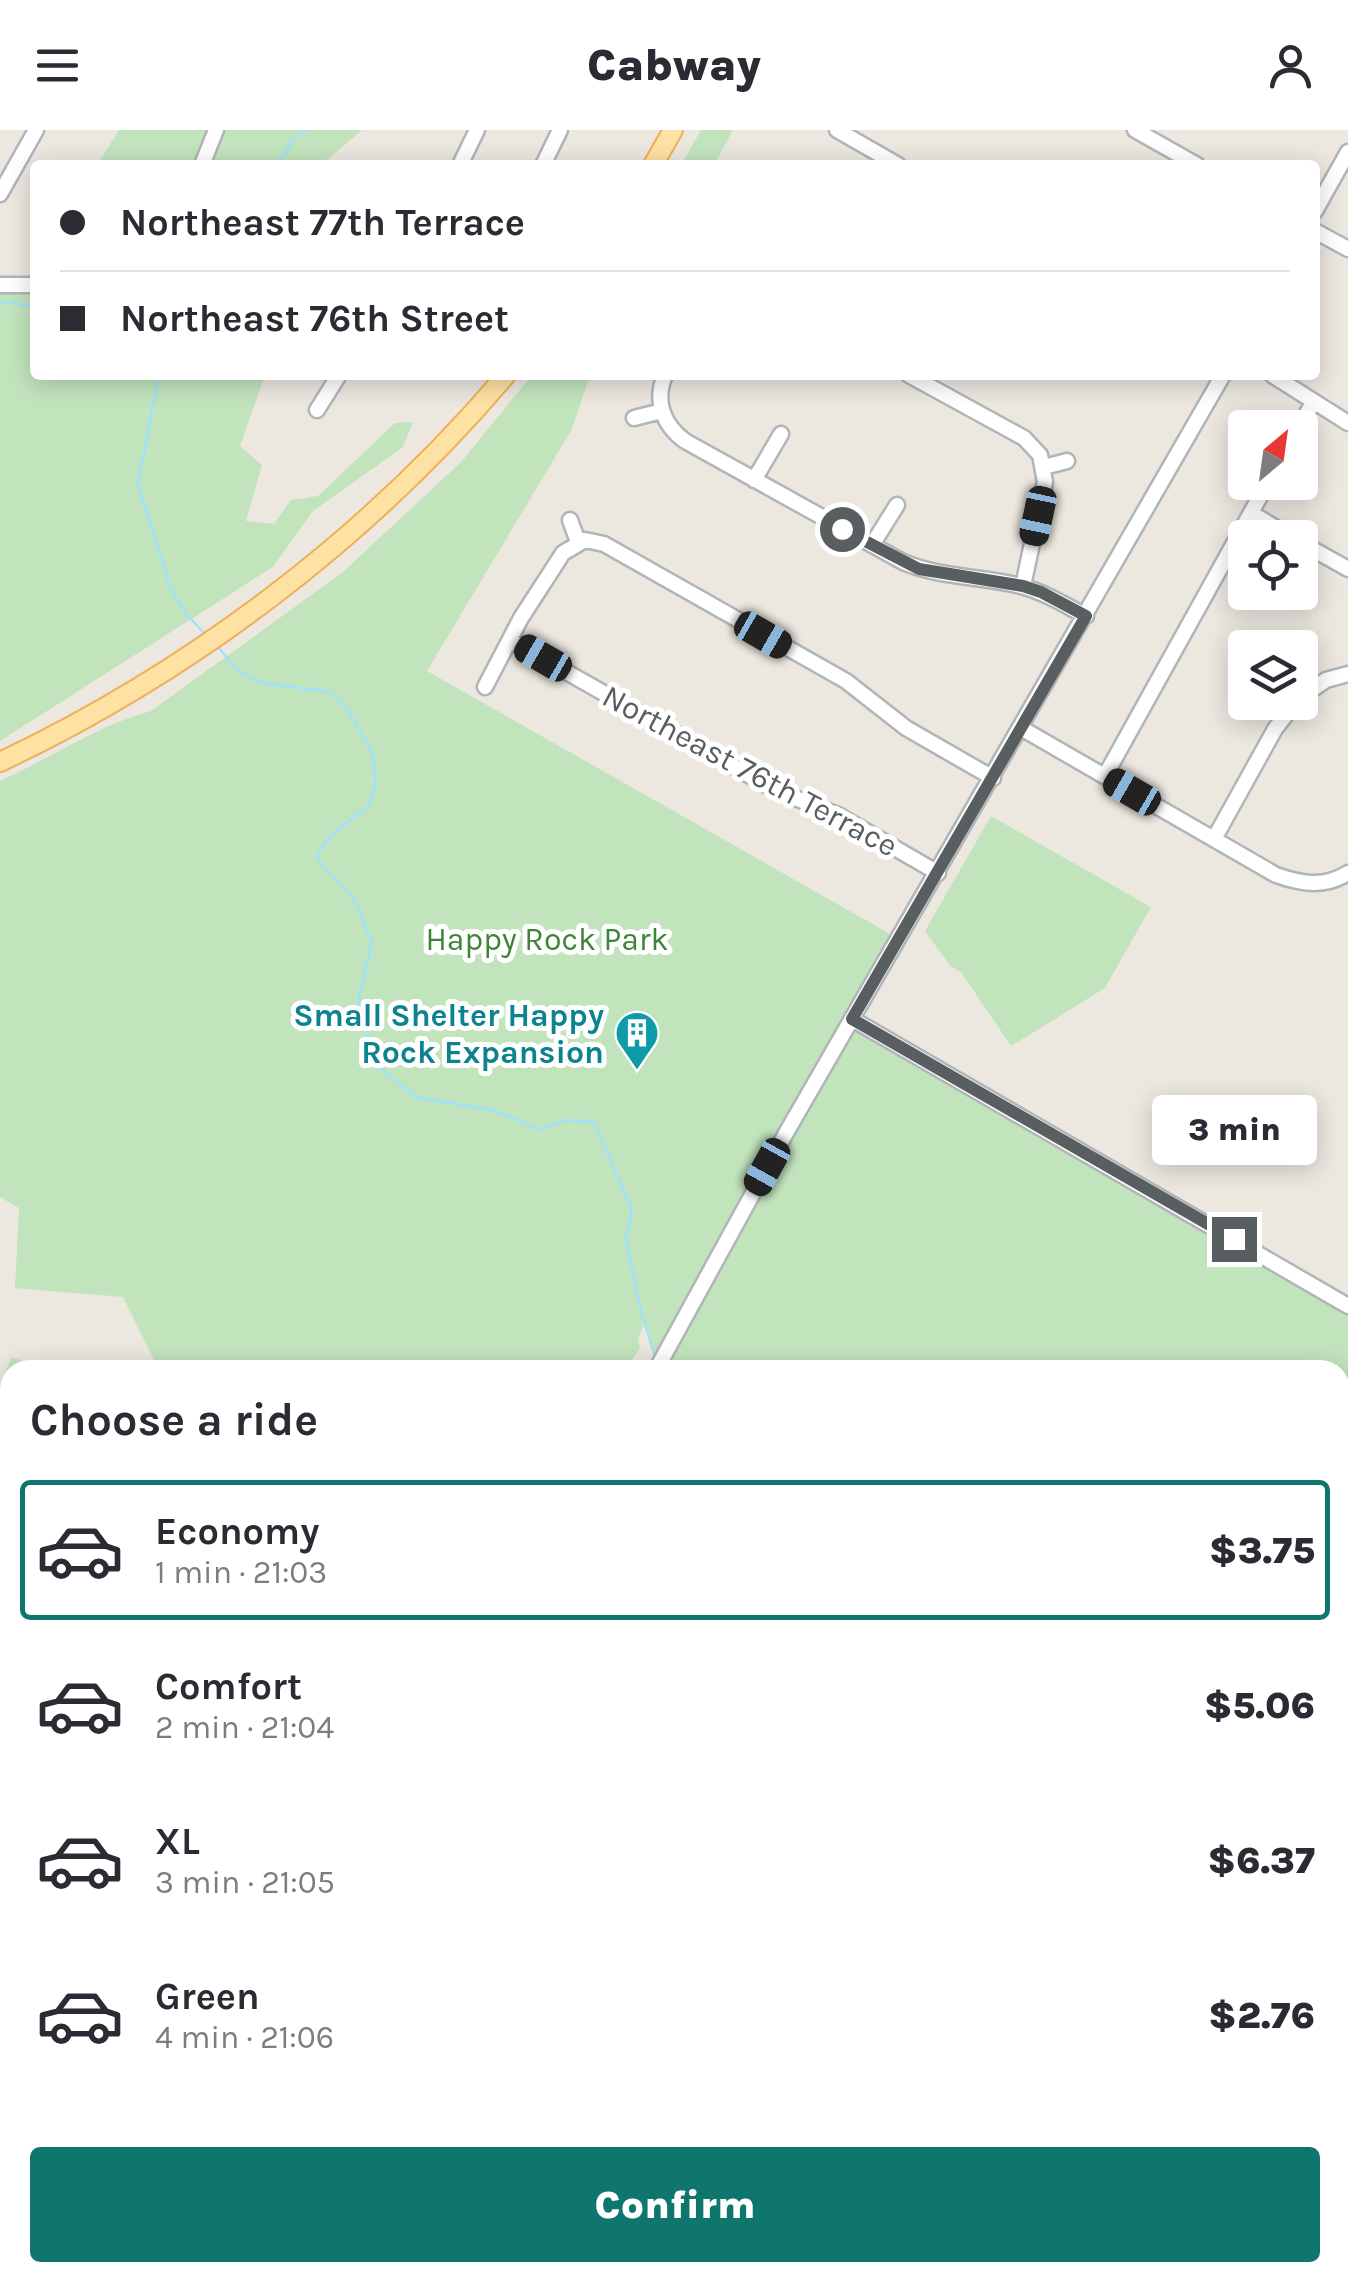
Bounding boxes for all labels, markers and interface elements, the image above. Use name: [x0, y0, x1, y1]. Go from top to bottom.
icon: menu: [30, 38, 85, 93]
icon: person: [1263, 38, 1318, 93]
text: Cabway: [587, 39, 761, 91]
text: Northeast 77th Terrace: [120, 200, 525, 245]
text: Northeast 76th Street: [120, 296, 509, 341]
north arrow: [1228, 410, 1318, 500]
map controls: [1228, 410, 1318, 720]
car: [1017, 484, 1059, 548]
route start: [820, 507, 865, 552]
button: locate: [1228, 520, 1318, 610]
car: [730, 607, 796, 663]
car: [510, 630, 576, 686]
button: layers: [1228, 630, 1318, 720]
street label: Northeast 76th Terrace: [596, 677, 904, 865]
car: [1099, 764, 1165, 820]
park label: Happy Rock Park: [425, 921, 669, 958]
place label: Small Shelter Happy Rock Expansion: [293, 997, 604, 1071]
building icon: Small Shelter Happy Rock Expansion: [614, 1010, 660, 1071]
callout: 3 min: [1152, 1094, 1316, 1164]
text: 3 min: [1188, 1111, 1281, 1148]
car: [739, 1133, 795, 1201]
route end: [1212, 1217, 1257, 1262]
text: Choose a ride: [30, 1394, 318, 1446]
icon: car: [35, 1505, 125, 1595]
text: Economy: [155, 1509, 319, 1554]
text: $3.75: [1209, 1528, 1315, 1573]
text: 1 min · 21:03: [155, 1554, 327, 1591]
icon: car: [35, 1660, 125, 1750]
text: Comfort: [155, 1664, 302, 1709]
text: $5.06: [1204, 1683, 1315, 1728]
text: 2 min · 21:04: [155, 1709, 334, 1746]
icon: car: [35, 1815, 125, 1905]
text: XL: [155, 1819, 200, 1864]
text: $6.37: [1207, 1838, 1315, 1883]
text: 3 min · 21:05: [155, 1864, 335, 1901]
icon: car: [35, 1970, 125, 2060]
text: Green: [155, 1974, 260, 2019]
text: $2.76: [1208, 1993, 1315, 2038]
text: 4 min · 21:06: [155, 2019, 334, 2056]
button: Confirm: [30, 2147, 1320, 2262]

